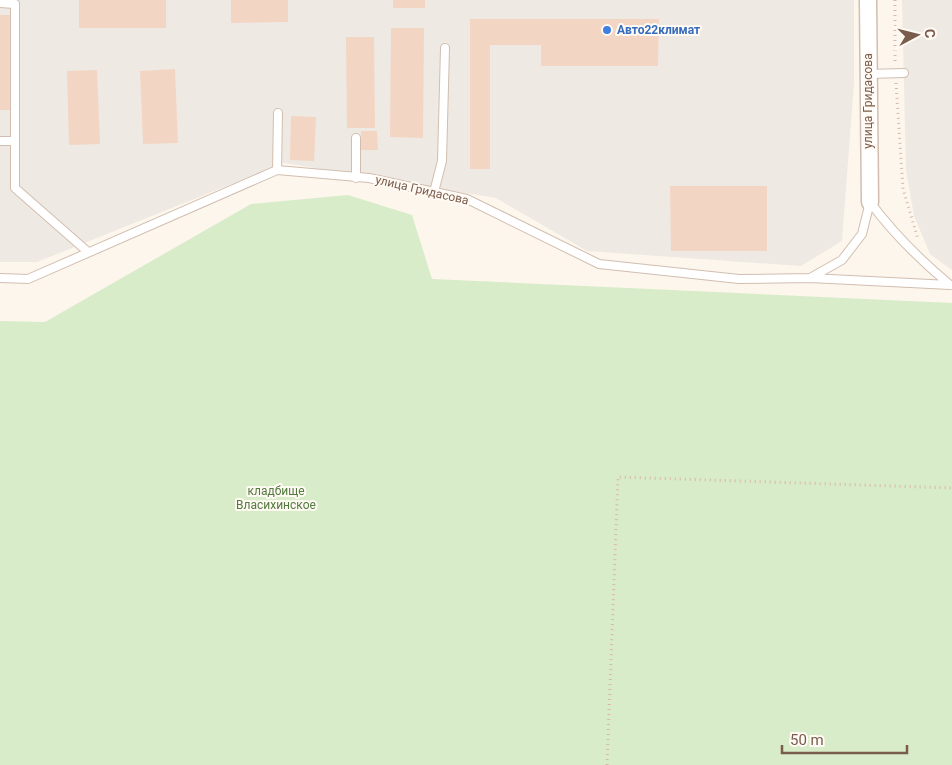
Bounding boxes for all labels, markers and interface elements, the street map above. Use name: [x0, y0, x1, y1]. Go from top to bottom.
north arrow: [892, 10, 942, 60]
place label: Авто22климат: [617, 23, 700, 37]
marker: Авто22климат: [601, 24, 613, 36]
text: С: [921, 28, 938, 39]
street label: улица Гридасова: [861, 53, 875, 149]
street label: улица Гридасова: [374, 172, 470, 208]
park label: кладбище Власихинское: [236, 484, 316, 512]
scale bar: [782, 722, 907, 754]
text: 50 m: [790, 731, 824, 749]

